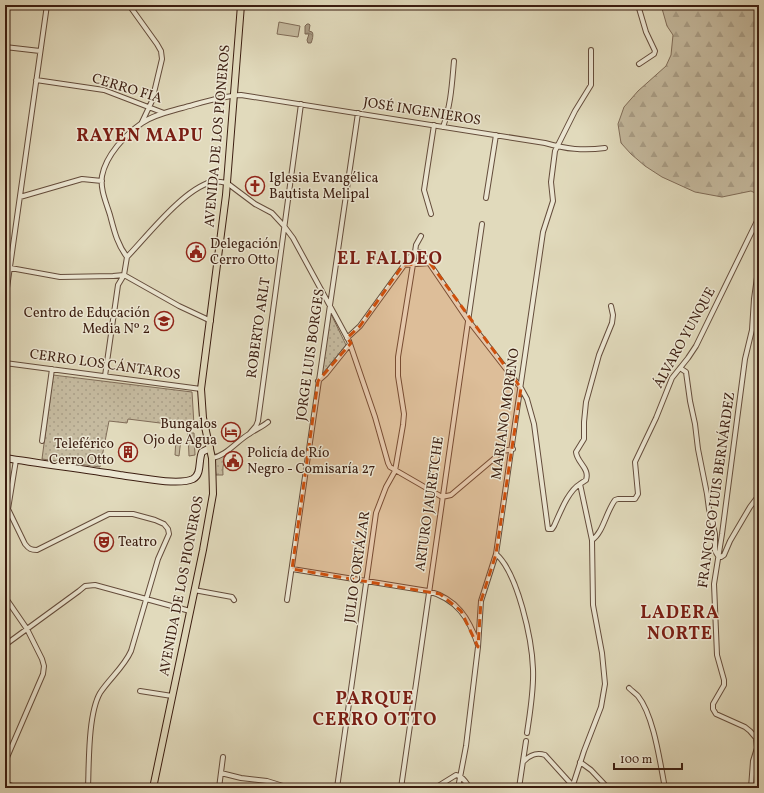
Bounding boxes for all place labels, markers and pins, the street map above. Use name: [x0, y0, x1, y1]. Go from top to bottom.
place label: Iglesia Evangélica Bautista Melipal: [269, 169, 378, 204]
church icon: Iglesia Evangélica Bautista Melipal: [244, 175, 266, 197]
place label: Delegación Cerro Otto: [210, 235, 278, 270]
public building icon: Delegación Cerro Otto: [185, 241, 207, 263]
place label: Centro de Educación Media Nº 2: [24, 304, 150, 339]
school or university icon: Centro de Educación Media Nº 2: [153, 310, 175, 332]
place label: Bungalos Ojo de Agua: [143, 415, 217, 450]
hotel icon: Bungalos Ojo de Agua: [220, 421, 242, 443]
place label: Teleférico Cerro Otto: [49, 435, 114, 470]
building icon: Teleférico Cerro Otto: [117, 441, 139, 463]
place label: Policía de Río Negro - Comisaría 27: [247, 444, 376, 479]
public building icon: Policía de Río Negro - Comisaría 27: [222, 450, 244, 472]
theatre icon: Teatro: [93, 531, 115, 553]
place label: Teatro: [118, 533, 157, 552]

